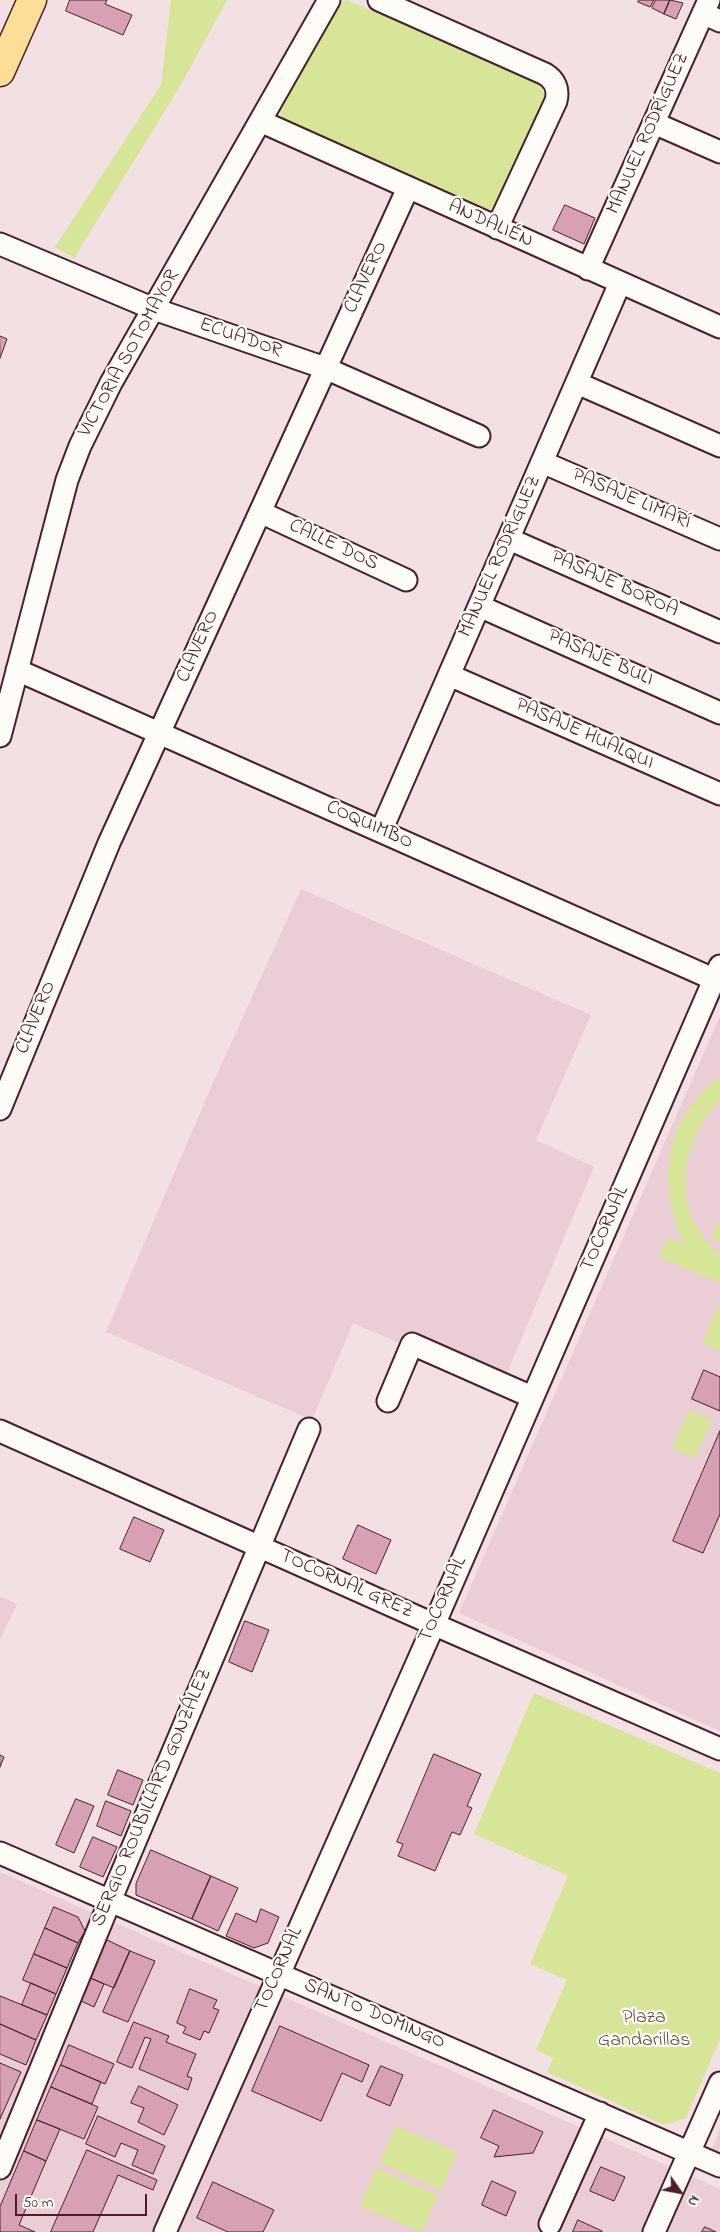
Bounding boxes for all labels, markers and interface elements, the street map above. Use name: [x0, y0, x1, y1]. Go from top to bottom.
street label: MANUEL RODRÍGUEZ: [603, 49, 695, 219]
street label: ANDALIÉN: [444, 196, 536, 254]
street label: CLAVERO: [340, 238, 394, 318]
street label: VICTORIA SOTOMAYOR: [74, 266, 186, 442]
street label: ECUADOR: [196, 314, 284, 364]
street label: PASAJE LIMARÍ: [568, 464, 694, 536]
street label: MANUEL RODRÍGUEZ: [455, 472, 547, 642]
street label: CALLE DOS: [284, 515, 382, 577]
street label: PASAJE BOROA: [547, 546, 681, 624]
street label: CLAVERO: [172, 607, 226, 687]
street label: PASAJE BULI: [544, 625, 656, 693]
street label: PASAJE HUALQUI: [511, 694, 657, 776]
street label: COQUIMBO: [322, 796, 416, 856]
street label: CLAVERO: [12, 978, 62, 1058]
street label: TOCORNAL: [576, 1182, 636, 1276]
street label: TOCORNAL GREZ: [276, 1545, 416, 1625]
street label: TOCORNAL: [414, 1553, 474, 1647]
street label: SERGIO ROUBILLARD GONZÁLEZ: [88, 1665, 218, 1931]
street label: TOCORNAL: [250, 1923, 310, 2017]
street label: SANTO DOMINGO: [300, 1974, 448, 2056]
park label: Plaza Gandarillas: [598, 2007, 690, 2054]
north arrow: [655, 2167, 705, 2217]
scale bar: [18, 2184, 150, 2216]
text: N: [682, 2191, 704, 2210]
text: 50 m: [23, 2192, 53, 2214]

